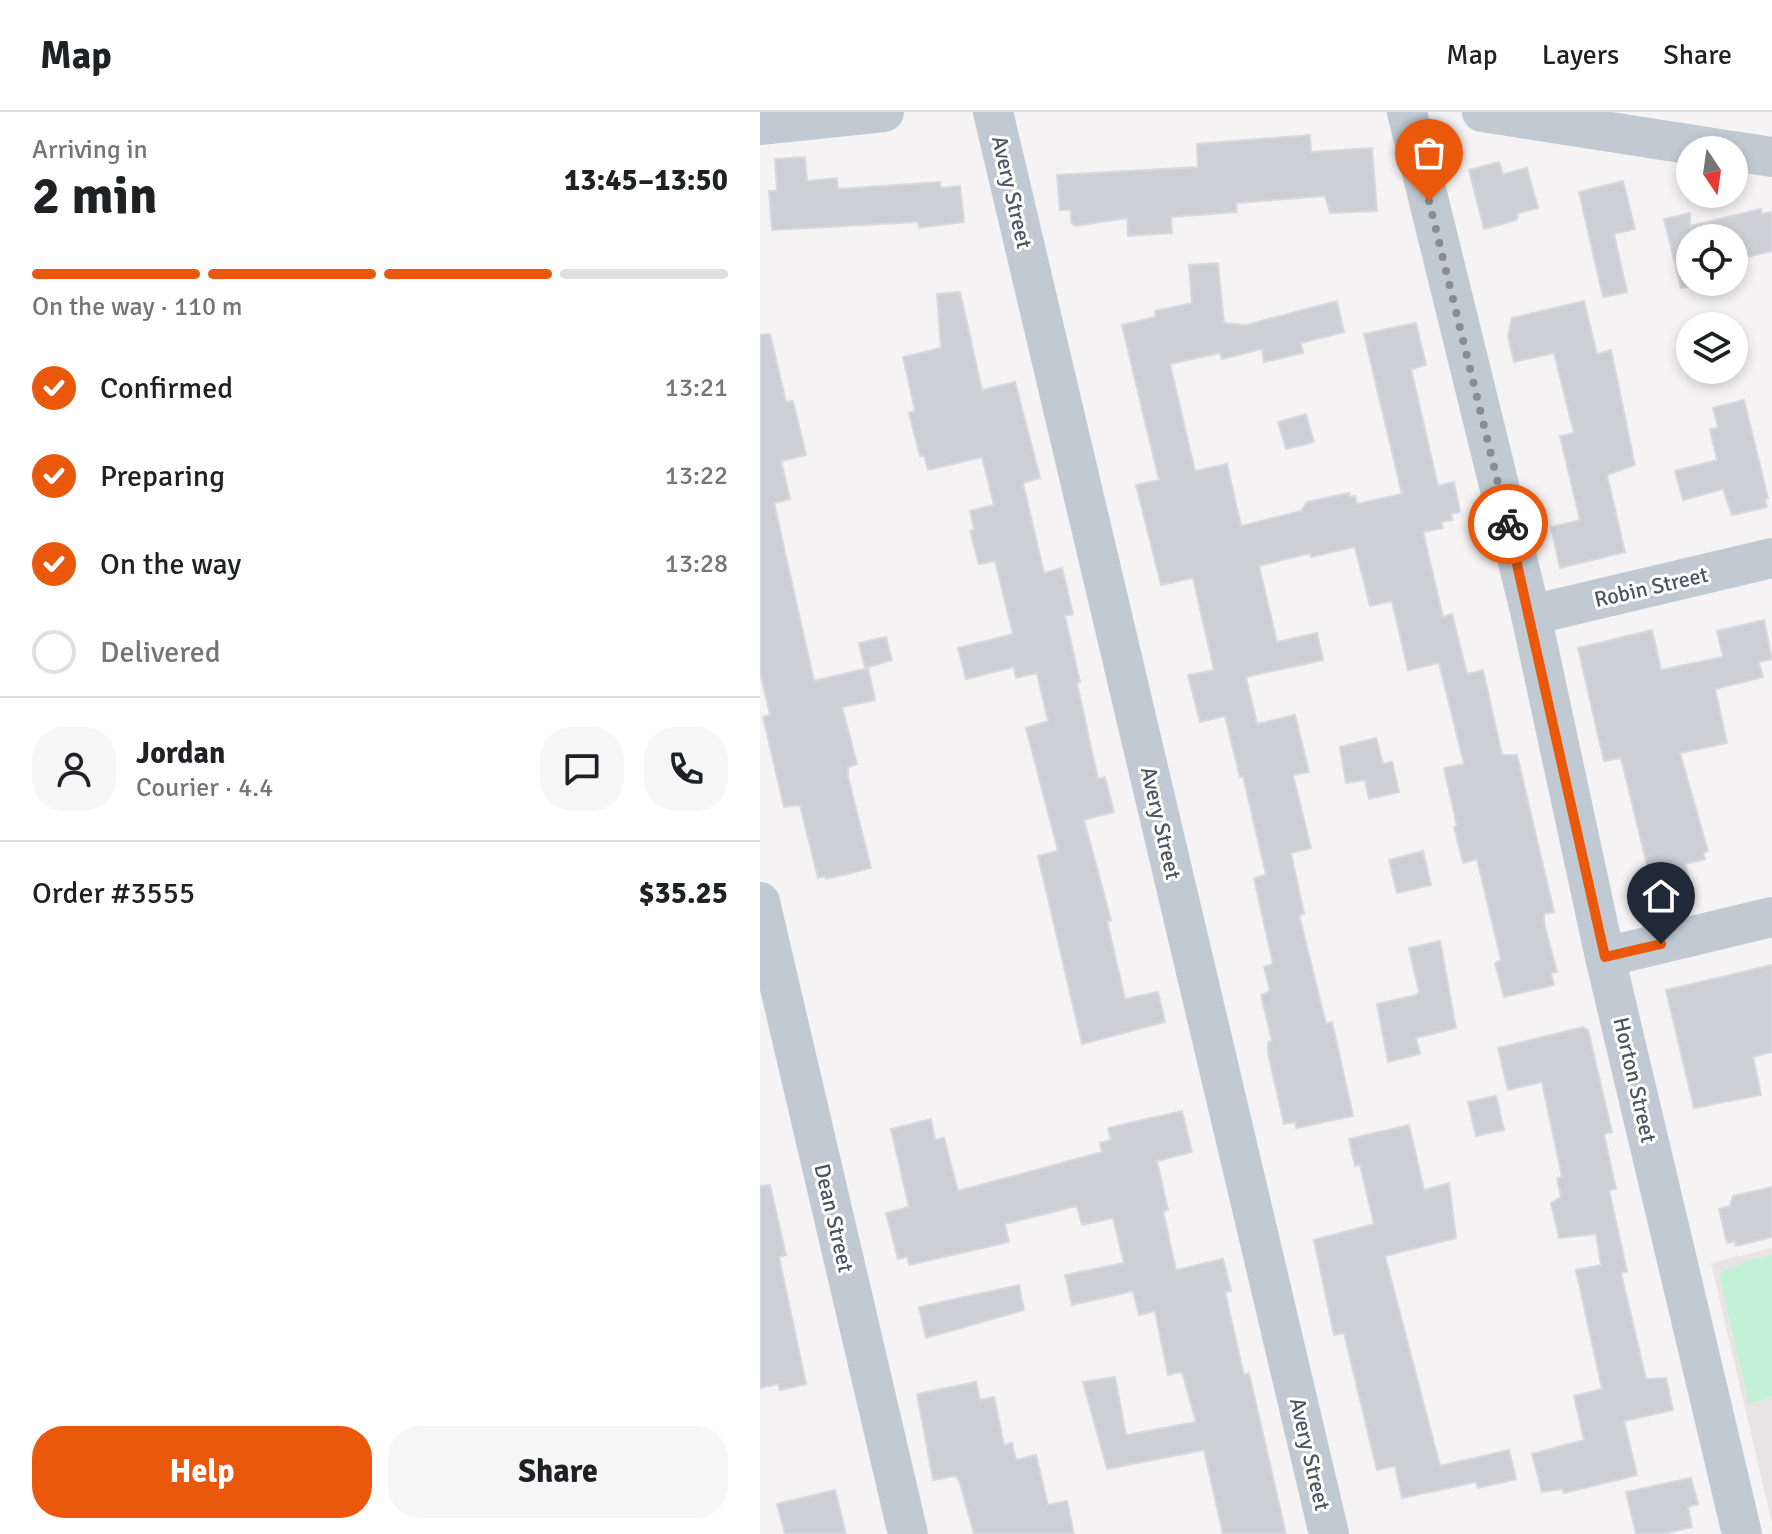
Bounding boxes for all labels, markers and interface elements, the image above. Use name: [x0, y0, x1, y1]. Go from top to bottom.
text: Map: [40, 32, 112, 79]
text: Map: [1446, 38, 1498, 72]
text: Layers: [1542, 38, 1619, 72]
text: Share: [1663, 38, 1732, 72]
pin: [1395, 119, 1463, 201]
icon: bag: [1407, 131, 1451, 175]
street label: Avery Street: [986, 133, 1038, 251]
text: Arriving in: [32, 134, 148, 166]
north arrow: [1676, 136, 1748, 208]
map controls: [1676, 136, 1748, 384]
text: 13:45–13:50: [564, 162, 728, 199]
text: 2 min: [32, 164, 158, 228]
button: locate: [1676, 224, 1748, 296]
text: On the way · 110 m: [32, 291, 242, 323]
button: layers: [1676, 312, 1748, 384]
icon: check: [32, 366, 76, 410]
text: Confirmed: [100, 370, 233, 407]
text: 13:21: [665, 372, 728, 404]
icon: check: [32, 454, 76, 498]
text: Preparing: [100, 458, 225, 495]
text: 13:22: [665, 460, 728, 492]
courier: [1468, 484, 1548, 564]
icon: bike: [1486, 502, 1530, 546]
icon: check: [32, 542, 76, 586]
text: On the way: [100, 546, 241, 583]
text: 13:28: [665, 548, 728, 580]
street label: Robin Street: [1591, 561, 1711, 613]
text: Delivered: [100, 634, 221, 671]
button: person: [32, 727, 116, 811]
button: chat: [540, 727, 624, 811]
button: phone: [644, 727, 728, 811]
text: Jordan: [136, 735, 225, 772]
street label: Avery Street: [1135, 764, 1187, 882]
text: Courier · 4.4: [136, 772, 273, 804]
pin: [1627, 862, 1695, 944]
icon: home: [1639, 874, 1683, 918]
text: Order #3555: [32, 875, 195, 912]
text: $35.25: [638, 875, 728, 912]
street label: Horton Street: [1607, 1015, 1663, 1146]
street label: Dean Street: [808, 1161, 860, 1275]
street label: Avery Street: [1284, 1395, 1336, 1513]
button: Help: [32, 1426, 372, 1518]
button: Share: [388, 1426, 728, 1518]

